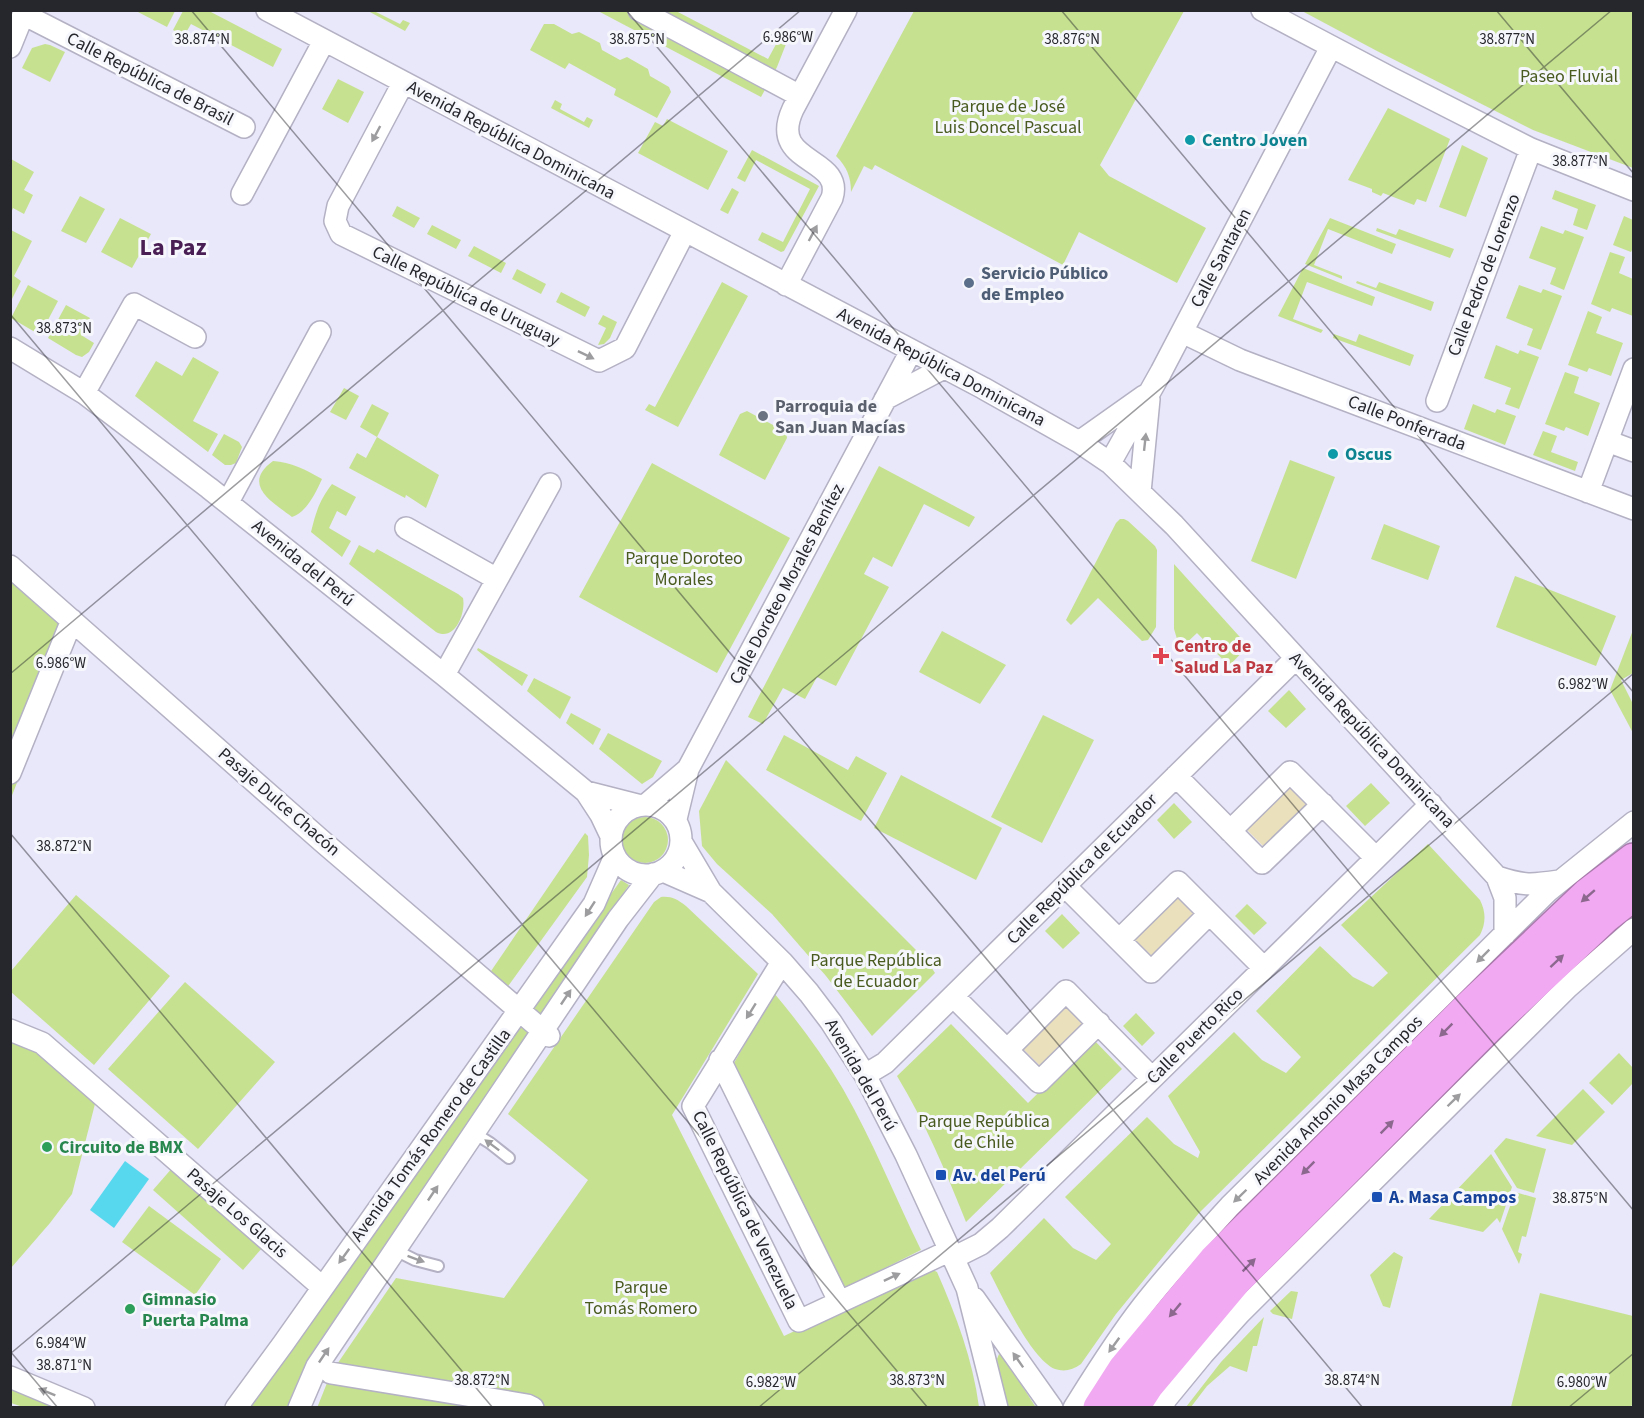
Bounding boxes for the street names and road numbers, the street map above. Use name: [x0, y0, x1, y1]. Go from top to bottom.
street label: Calle República de Brasil: [62, 26, 238, 132]
street label: Avenida República Dominicana: [402, 74, 620, 206]
street label: Calle Pedro de Lorenzo: [1442, 190, 1526, 360]
street label: Calle Santaren: [1184, 204, 1258, 312]
street label: Calle República de Uruguay: [368, 240, 565, 353]
street label: Avenida República Dominicana: [832, 301, 1050, 433]
street label: Calle Ponferrada: [1344, 389, 1470, 457]
street label: Calle Doroteo Morales Benítez: [723, 479, 851, 689]
street label: Avenida del Perú: [246, 514, 360, 612]
street label: Avenida República Dominicana: [1283, 646, 1461, 834]
street label: Pasaje Dulce Chacón: [213, 742, 345, 862]
street label: Calle República de Ecuador: [1001, 787, 1164, 950]
street label: Calle Puerto Rico: [1141, 982, 1249, 1090]
street label: Avenida Antonio Masa Campos: [1248, 1010, 1428, 1190]
street label: Avenida del Perú: [819, 1014, 903, 1136]
street label: Avenida Tomás Romero de Castilla: [345, 1023, 517, 1247]
street label: Calle República de Venezuela: [686, 1106, 804, 1314]
street label: Pasaje Los Glacis: [181, 1162, 293, 1264]

